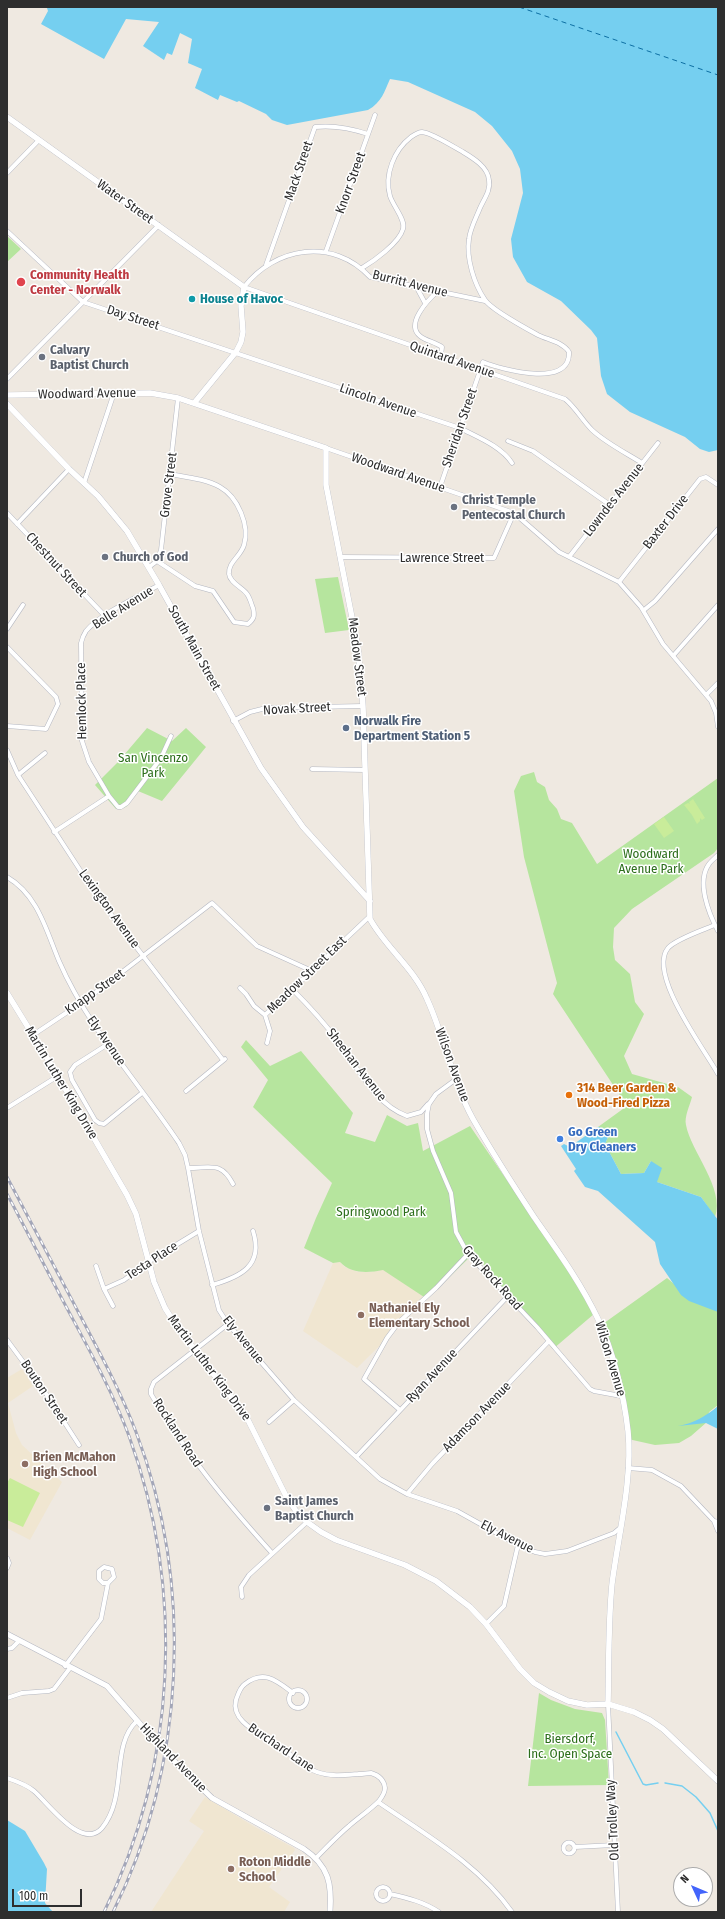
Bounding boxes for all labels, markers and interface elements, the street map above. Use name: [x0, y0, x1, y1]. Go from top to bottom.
street label: Mack Street: [281, 139, 317, 203]
street label: Knorr Street: [333, 150, 369, 216]
street label: Water Street: [94, 177, 156, 227]
place label: Community Health Center - Norwalk: [30, 267, 129, 298]
street label: Burritt Avenue: [371, 267, 449, 301]
marker: Community Health Center - Norwalk: [15, 276, 27, 288]
place label: House of Havoc: [200, 291, 283, 307]
marker: House of Havoc: [187, 294, 197, 304]
street label: Day Street: [105, 302, 161, 334]
street label: Quintard Avenue: [407, 338, 497, 382]
place label: Calvary Baptist Church: [50, 342, 129, 373]
marker: Calvary Baptist Church: [37, 352, 47, 362]
street label: Lincoln Avenue: [337, 381, 419, 421]
street label: Woodward Avenue: [38, 385, 136, 403]
street label: Sheridan Street: [439, 386, 481, 470]
street label: Woodward Avenue: [349, 450, 447, 496]
street label: Grove Street: [157, 452, 181, 518]
street label: Lowndes Avenue: [581, 460, 647, 540]
place label: Christ Temple Pentecostal Church: [462, 492, 565, 523]
street label: Baxter Drive: [640, 492, 692, 552]
marker: Christ Temple Pentecostal Church: [449, 502, 459, 512]
street label: Chestnut Street: [22, 530, 90, 600]
place label: Church of God: [113, 549, 188, 565]
street label: Lawrence Street: [400, 550, 484, 566]
marker: Church of God: [100, 552, 110, 562]
street label: Belle Avenue: [90, 583, 156, 633]
street label: South Main Street: [164, 603, 224, 693]
street label: Meadow Street: [344, 617, 370, 697]
street label: Hemlock Place: [74, 662, 90, 740]
street label: Novak Street: [263, 699, 331, 719]
place label: Norwalk Fire Department Station 5: [354, 713, 470, 744]
marker: Norwalk Fire Department Station 5: [341, 723, 351, 733]
park label: San Vincenzo Park: [118, 750, 188, 781]
park label: Woodward Avenue Park: [618, 846, 684, 877]
street label: Lexington Avenue: [75, 867, 143, 951]
street label: Meadow Street East: [264, 933, 350, 1017]
street label: Knapp Street: [62, 966, 128, 1018]
street label: Ely Avenue: [83, 1013, 129, 1069]
street label: Martin Luther King Drive: [21, 1024, 101, 1142]
street label: Sheehan Avenue: [323, 1025, 389, 1105]
street label: Wilson Avenue: [431, 1026, 473, 1104]
place label: 314 Beer Garden & Wood-Fired Pizza: [577, 1080, 676, 1111]
marker: 314 Beer Garden & Wood-Fired Pizza: [564, 1090, 574, 1100]
place label: Go Green Dry Cleaners: [568, 1124, 636, 1155]
marker: Go Green Dry Cleaners: [555, 1134, 565, 1144]
park label: Springwood Park: [336, 1204, 426, 1220]
street label: Testa Place: [123, 1238, 181, 1284]
street label: Gray Rock Road: [459, 1242, 525, 1314]
place label: Nathaniel Ely Elementary School: [369, 1300, 470, 1331]
marker: Nathaniel Ely Elementary School: [356, 1310, 366, 1320]
street label: Martin Luther King Drive: [164, 1312, 254, 1424]
street label: Ely Avenue: [219, 1313, 267, 1367]
street label: Wilson Avenue: [591, 1320, 629, 1398]
street label: Ryan Avenue: [403, 1346, 461, 1406]
street label: Bouton Street: [17, 1357, 71, 1427]
street label: Adamson Avenue: [440, 1379, 514, 1455]
street label: Rockland Road: [149, 1396, 205, 1470]
place label: Brien McMahon High School: [33, 1449, 116, 1480]
marker: Brien McMahon High School: [20, 1459, 30, 1469]
place label: Saint James Baptist Church: [275, 1493, 354, 1524]
marker: Saint James Baptist Church: [262, 1503, 272, 1513]
street label: Ely Avenue: [478, 1517, 536, 1557]
street label: Highland Avenue: [136, 1720, 210, 1796]
street label: Burchard Lane: [245, 1720, 317, 1776]
park label: Biersdorf, Inc. Open Space: [528, 1731, 612, 1762]
street label: Old Trolley Way: [603, 1779, 623, 1861]
place label: Roton Middle School: [239, 1854, 311, 1885]
marker: Roton Middle School: [226, 1864, 236, 1874]
north arrow: [673, 1867, 713, 1907]
text: N: [678, 1872, 692, 1886]
scale bar: [14, 1881, 84, 1907]
text: 100 m: [19, 1889, 48, 1903]

